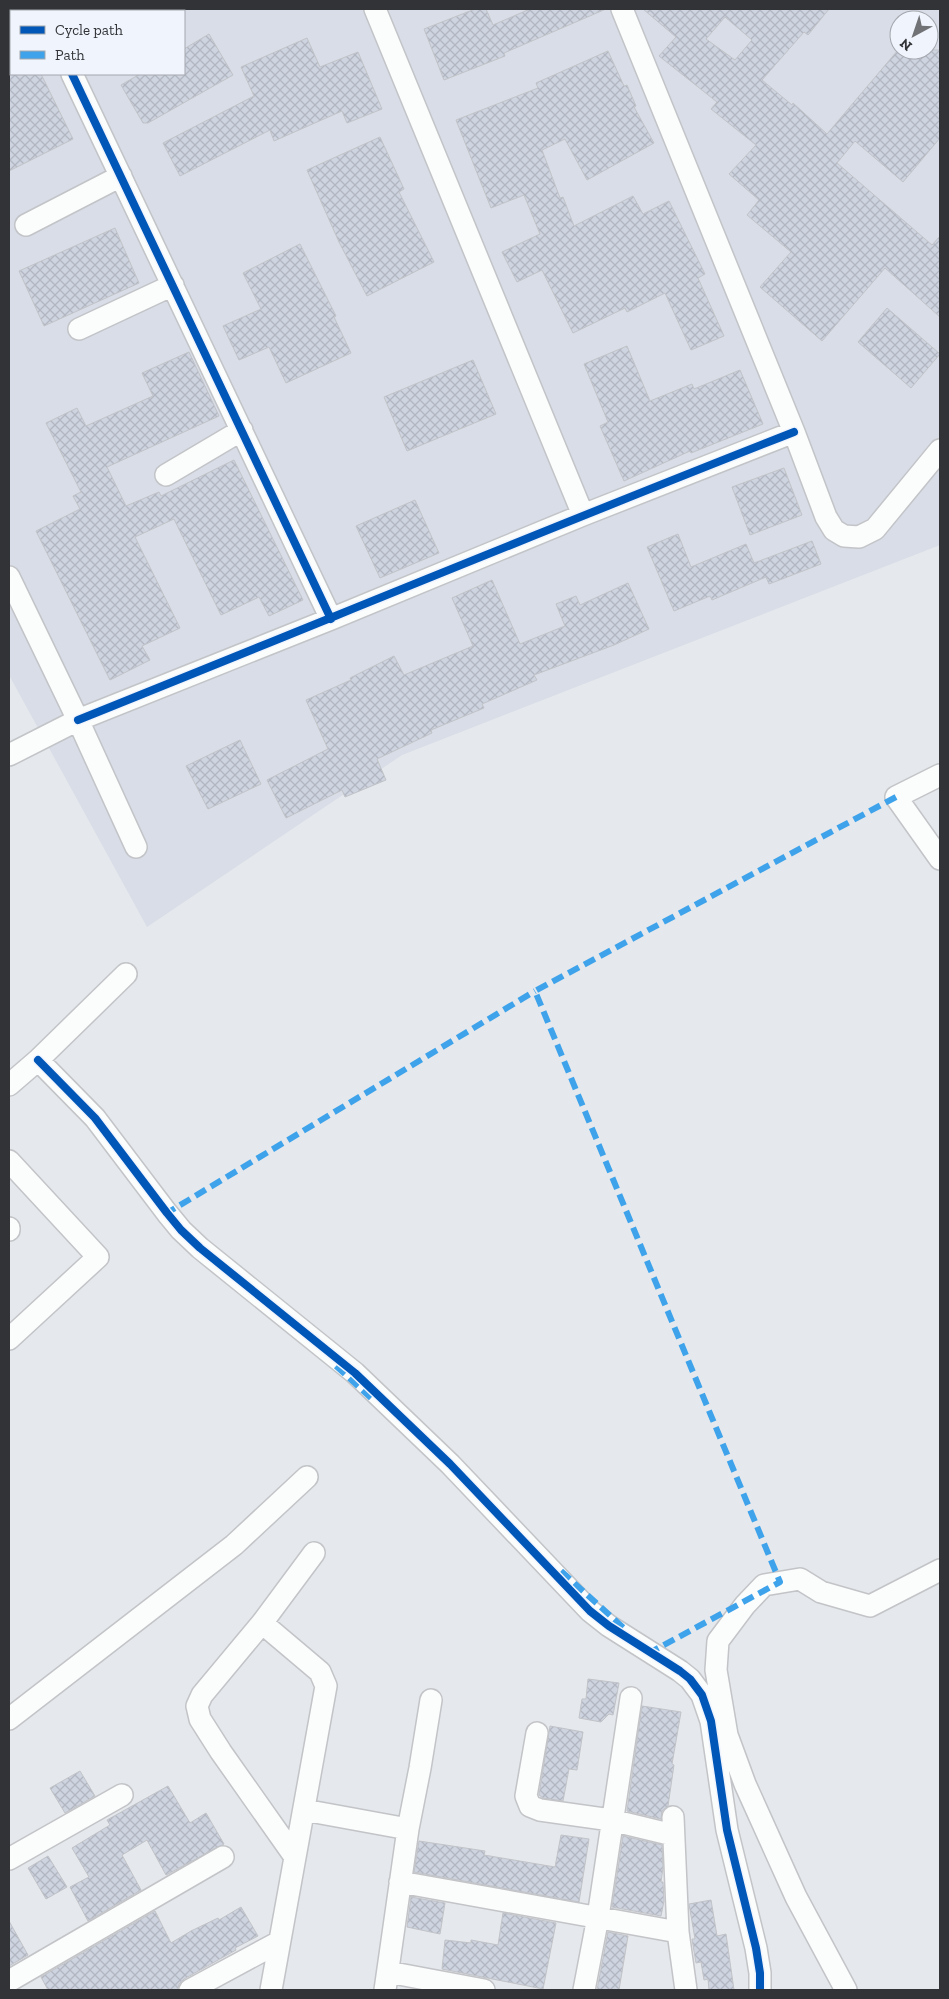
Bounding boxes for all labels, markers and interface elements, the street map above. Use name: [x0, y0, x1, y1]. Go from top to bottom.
legend: [10, 10, 185, 75]
north arrow: [889, 10, 939, 60]
text: Cycle path: [55, 21, 124, 39]
text: N: [896, 34, 916, 55]
text: Path: [55, 46, 85, 64]

